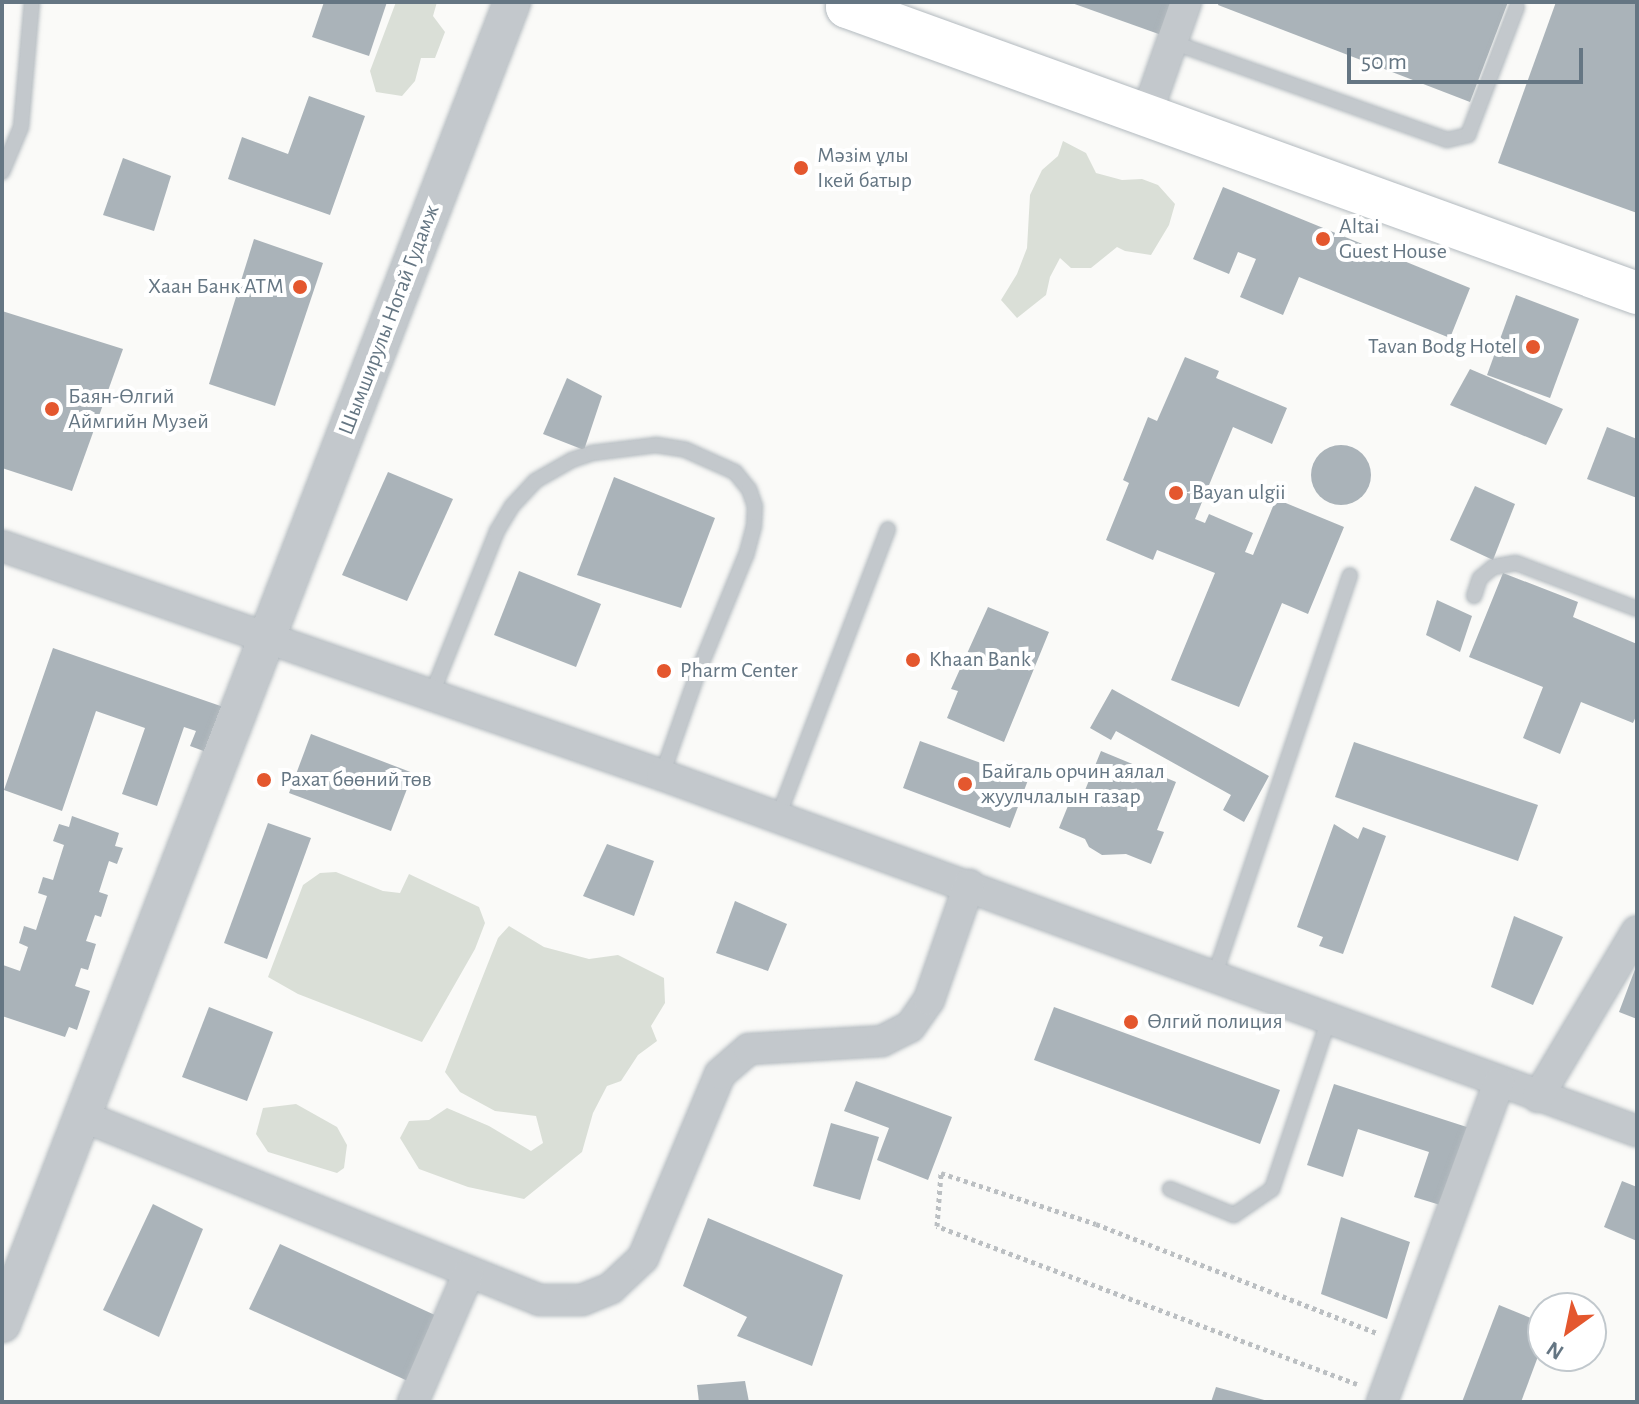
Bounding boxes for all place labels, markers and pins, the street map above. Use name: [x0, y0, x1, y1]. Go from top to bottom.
place label: Мәзім ұлы Ікей батыр: [817, 142, 912, 194]
marker: Мәзім ұлы Ікей батыр: [792, 159, 810, 177]
place label: Altai Guest House: [1339, 213, 1447, 264]
marker: Altai Guest House: [1314, 230, 1332, 248]
place label: Хаан Банк АТМ: [148, 274, 284, 300]
marker: Хаан Банк АТМ: [291, 278, 309, 296]
place label: Tavan Bodg Hotel: [1368, 334, 1517, 360]
marker: Tavan Bodg Hotel: [1524, 338, 1542, 356]
place label: Баян-Өлгий Аймгийн Музей: [68, 383, 209, 434]
marker: Баян-Өлгий Аймгийн Музей: [43, 400, 61, 418]
place label: Bayan ulgii: [1192, 480, 1286, 506]
marker: Bayan ulgii: [1167, 484, 1185, 502]
place label: Khaan Bank: [929, 647, 1031, 673]
marker: Khaan Bank: [904, 651, 922, 669]
place label: Pharm Center: [680, 658, 798, 684]
marker: Pharm Center: [655, 662, 673, 680]
place label: Байгаль орчин аялал жуулчлалын газар: [981, 758, 1165, 810]
place label: Раxат бөөний төв: [280, 767, 432, 793]
marker: Раxат бөөний төв: [255, 771, 273, 789]
marker: Байгаль орчин аялал жуулчлалын газар: [956, 775, 974, 793]
place label: Өлгий полиция: [1147, 1009, 1283, 1035]
marker: Өлгий полиция: [1122, 1013, 1140, 1031]

